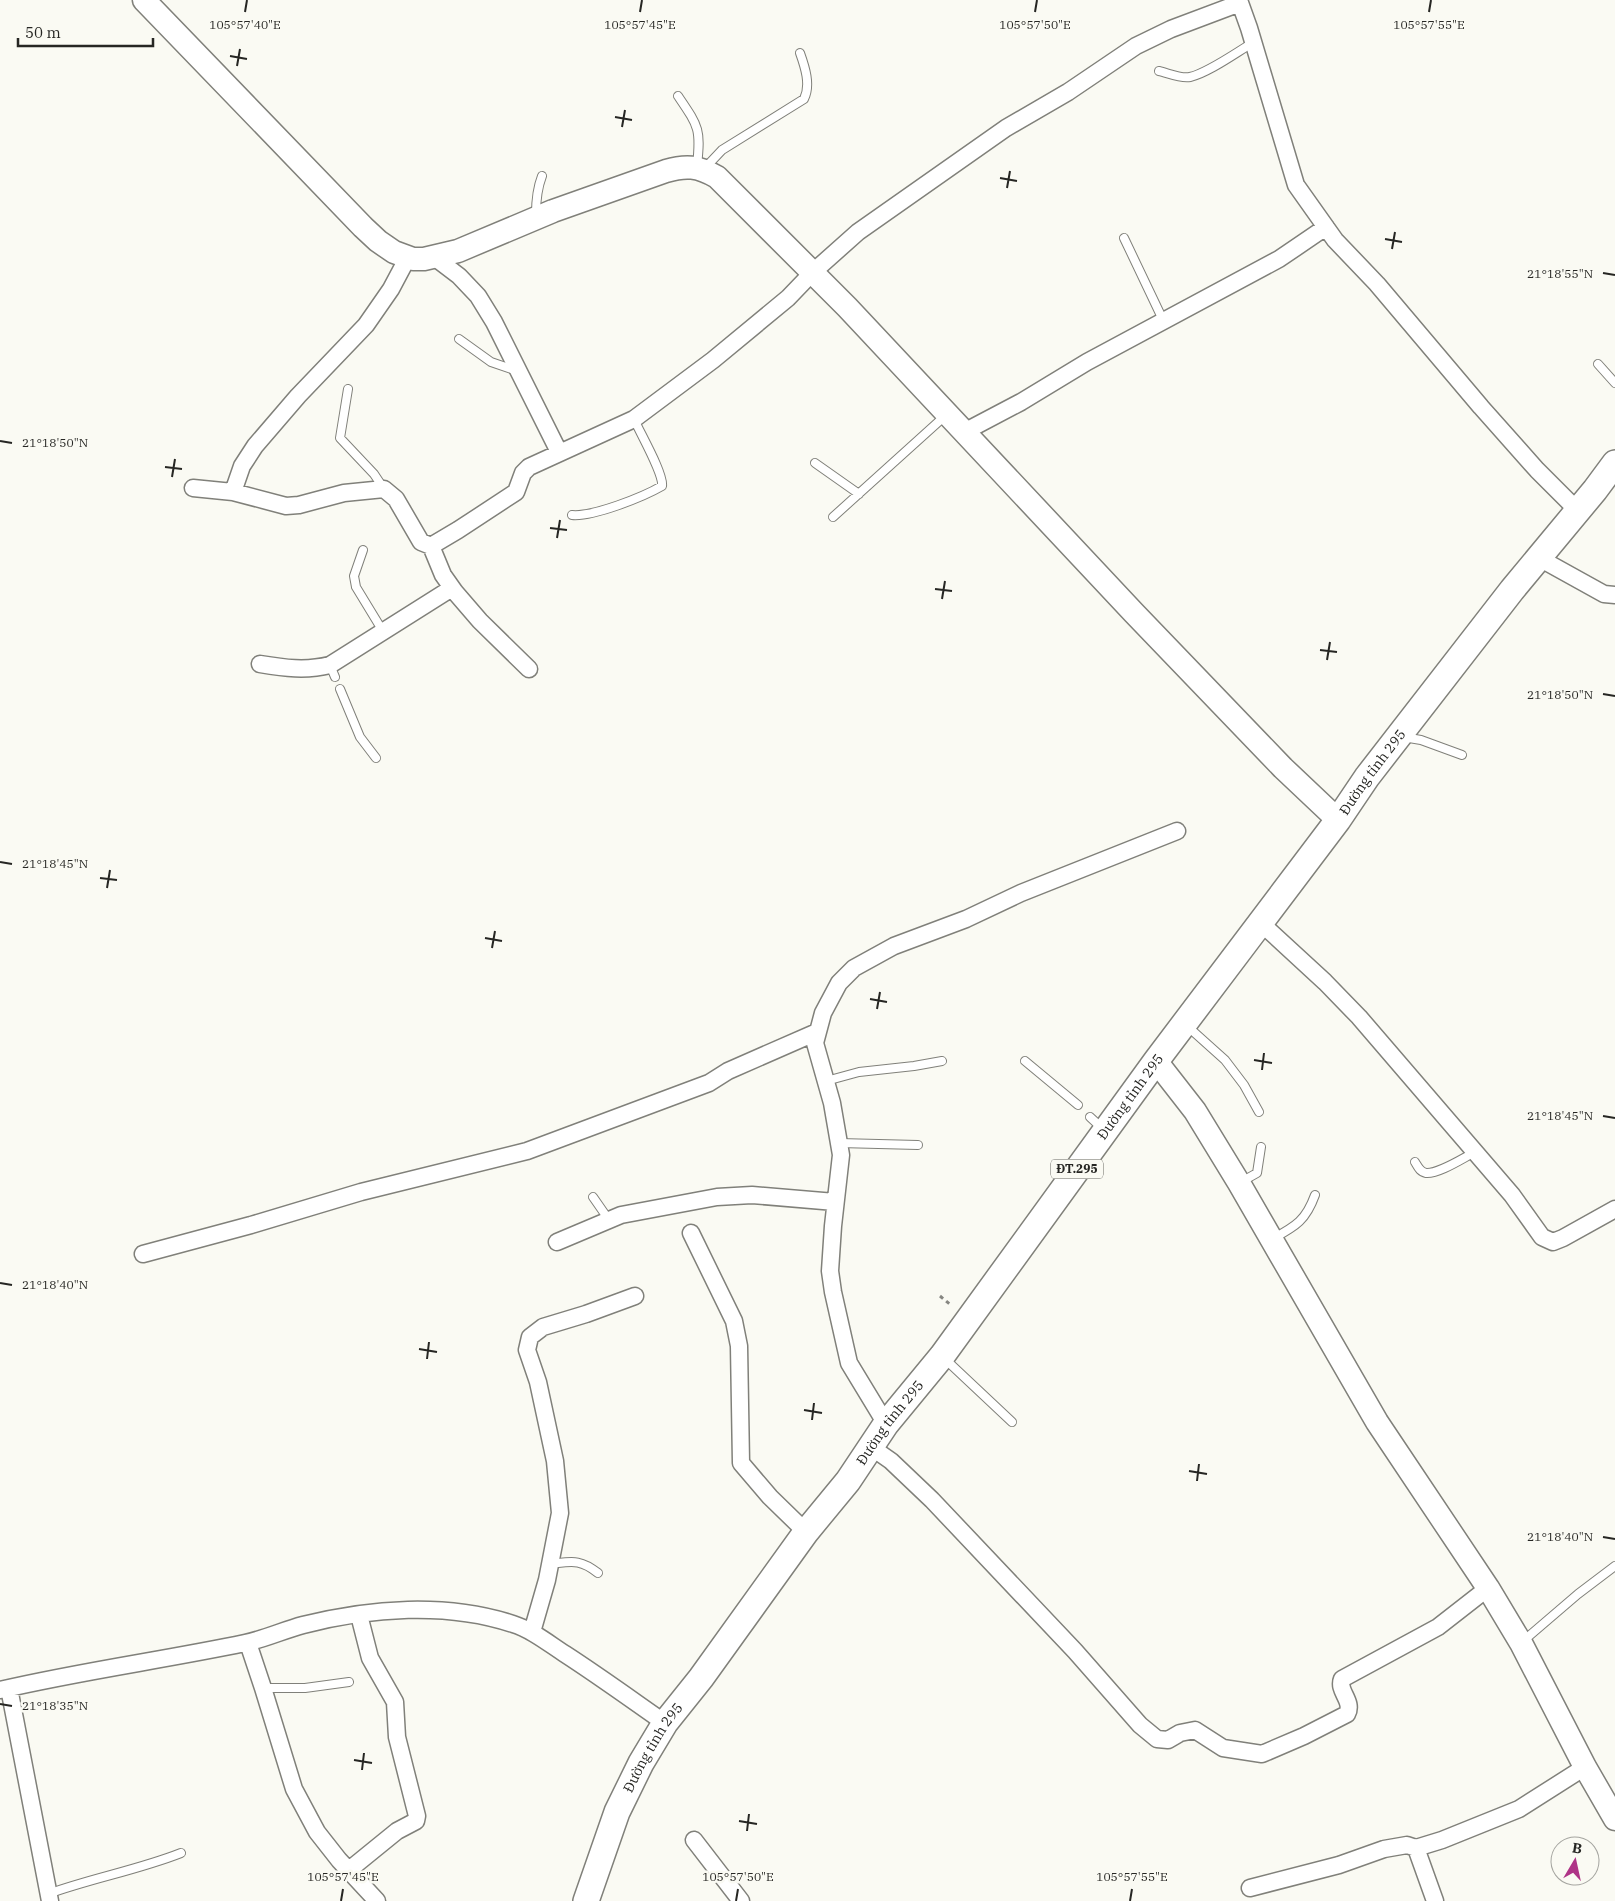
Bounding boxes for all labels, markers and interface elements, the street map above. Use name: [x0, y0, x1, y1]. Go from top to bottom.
scale bar: [18, 15, 152, 47]
text: 105°57'40"E: [209, 17, 281, 32]
text: 105°57'45"E: [604, 17, 676, 32]
text: 105°57'50"E: [999, 17, 1071, 32]
text: 105°57'55"E: [1393, 17, 1465, 32]
text: 50 m: [25, 23, 61, 42]
text: 21°18'55"N: [1527, 266, 1593, 281]
text: 21°18'50"N: [22, 435, 88, 450]
text: 21°18'50"N: [1527, 687, 1593, 702]
street label: Đường tỉnh 295: [1335, 726, 1410, 818]
text: 21°18'45"N: [22, 856, 88, 871]
street label: Đường tỉnh 295: [1093, 1050, 1167, 1143]
text: 21°18'45"N: [1527, 1108, 1593, 1123]
road number: ĐT.295: [1051, 1160, 1103, 1178]
text: 21°18'40"N: [22, 1277, 88, 1292]
street label: Đường tỉnh 295: [852, 1376, 928, 1468]
text: 21°18'40"N: [1527, 1529, 1593, 1544]
text: 21°18'35"N: [22, 1698, 88, 1713]
street label: Đường tỉnh 295: [619, 1699, 687, 1795]
north arrow: [1550, 1836, 1600, 1886]
text: B: [1571, 1838, 1583, 1858]
text: 105°57'45"E: [307, 1869, 379, 1884]
text: 105°57'50"E: [702, 1869, 774, 1884]
text: 105°57'55"E: [1096, 1869, 1168, 1884]

